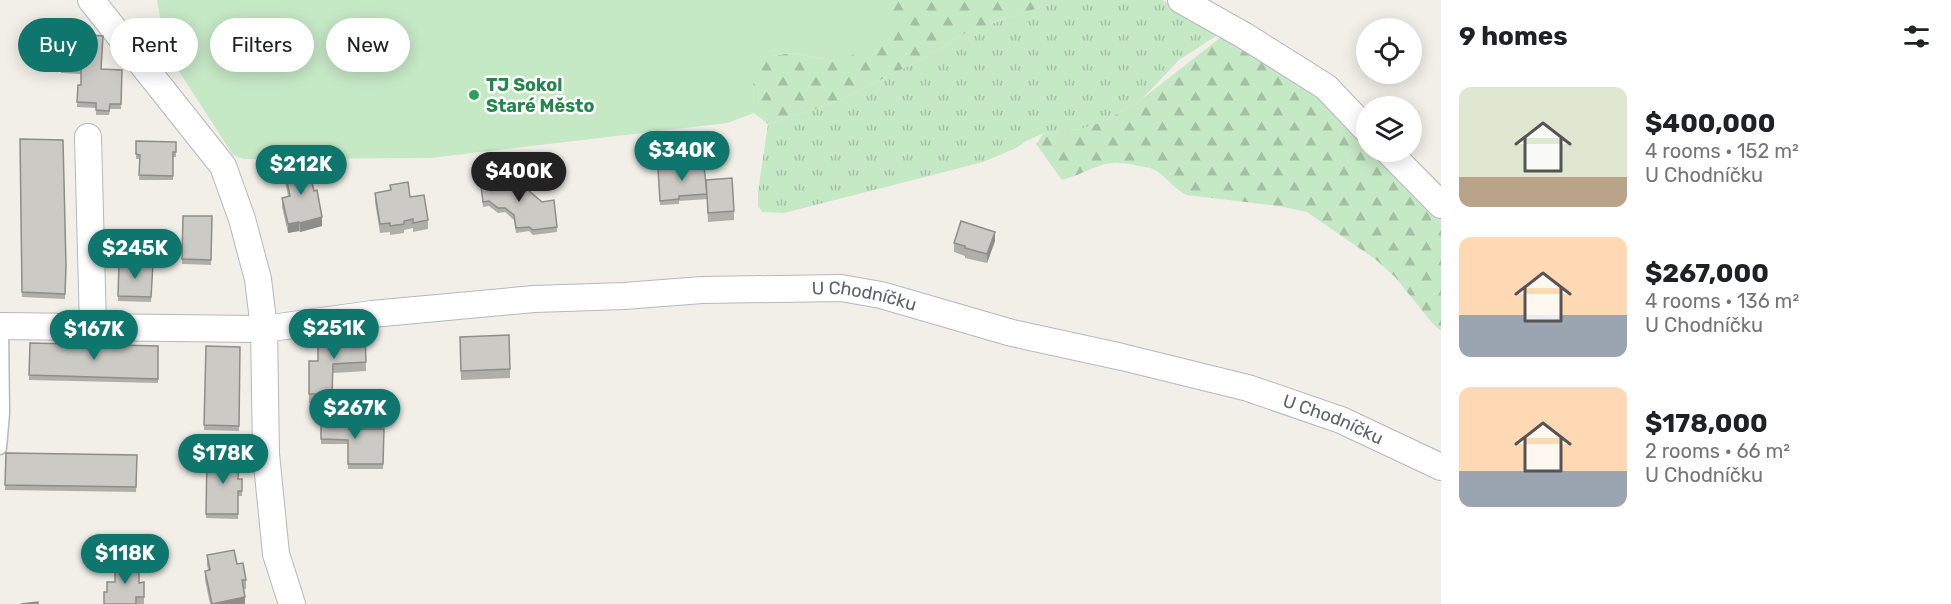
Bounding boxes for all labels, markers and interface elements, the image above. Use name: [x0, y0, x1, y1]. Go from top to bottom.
chip: Buy: [18, 18, 98, 72]
chip: Rent: [110, 18, 198, 72]
chip: Filters: [210, 18, 314, 72]
chip: New: [326, 18, 410, 72]
map controls: [1356, 18, 1422, 162]
button: locate: [1356, 18, 1422, 84]
icon: filters: [1900, 20, 1933, 53]
text: 9 homes: [1459, 21, 1568, 52]
place label: TJ Sokol Staré Město: [486, 74, 595, 117]
marker: TJ Sokol Staré Město: [467, 88, 481, 102]
button: layers: [1356, 96, 1422, 162]
text: $400,000: [1645, 108, 1775, 139]
icon: home: [1507, 111, 1579, 183]
pin: $340K: [640, 131, 724, 182]
text: $340K: [648, 138, 716, 162]
text: 4 rooms · 152 m²: [1645, 139, 1799, 163]
pin: $212K: [259, 145, 343, 196]
text: $212K: [270, 152, 332, 176]
pin: $400K: [477, 152, 561, 203]
text: $400K: [485, 159, 553, 183]
text: U Chodníčku: [1645, 163, 1763, 187]
pin: $245K: [93, 229, 177, 280]
text: $245K: [102, 236, 168, 260]
text: $267,000: [1645, 258, 1769, 289]
icon: home: [1507, 261, 1579, 333]
street label: U Chodníčku: [812, 277, 919, 316]
text: 4 rooms · 136 m²: [1645, 289, 1799, 313]
pin: $251K: [292, 309, 376, 360]
pin: $167K: [52, 310, 136, 361]
text: U Chodníčku: [1645, 313, 1763, 337]
text: $251K: [303, 316, 365, 340]
text: $167K: [64, 317, 124, 341]
pin: $267K: [313, 389, 397, 440]
street label: U Chodníčku: [1280, 390, 1387, 449]
text: $267K: [323, 396, 387, 420]
text: $178,000: [1645, 408, 1768, 439]
icon: home: [1507, 411, 1579, 483]
pin: $178K: [181, 434, 265, 485]
text: 2 rooms · 66 m²: [1645, 439, 1790, 463]
text: $178K: [192, 441, 254, 465]
text: U Chodníčku: [1645, 463, 1763, 487]
pin: $118K: [83, 534, 167, 585]
text: $118K: [95, 541, 155, 565]

